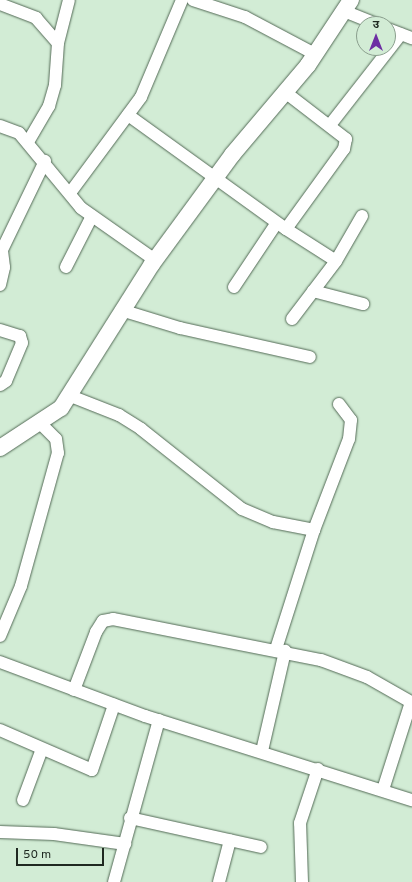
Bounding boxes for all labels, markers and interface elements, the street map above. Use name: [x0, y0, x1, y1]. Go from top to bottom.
north arrow: [356, 16, 396, 56]
text: उ: [373, 18, 379, 32]
scale bar: [18, 840, 106, 866]
text: 50 m: [23, 847, 51, 863]

